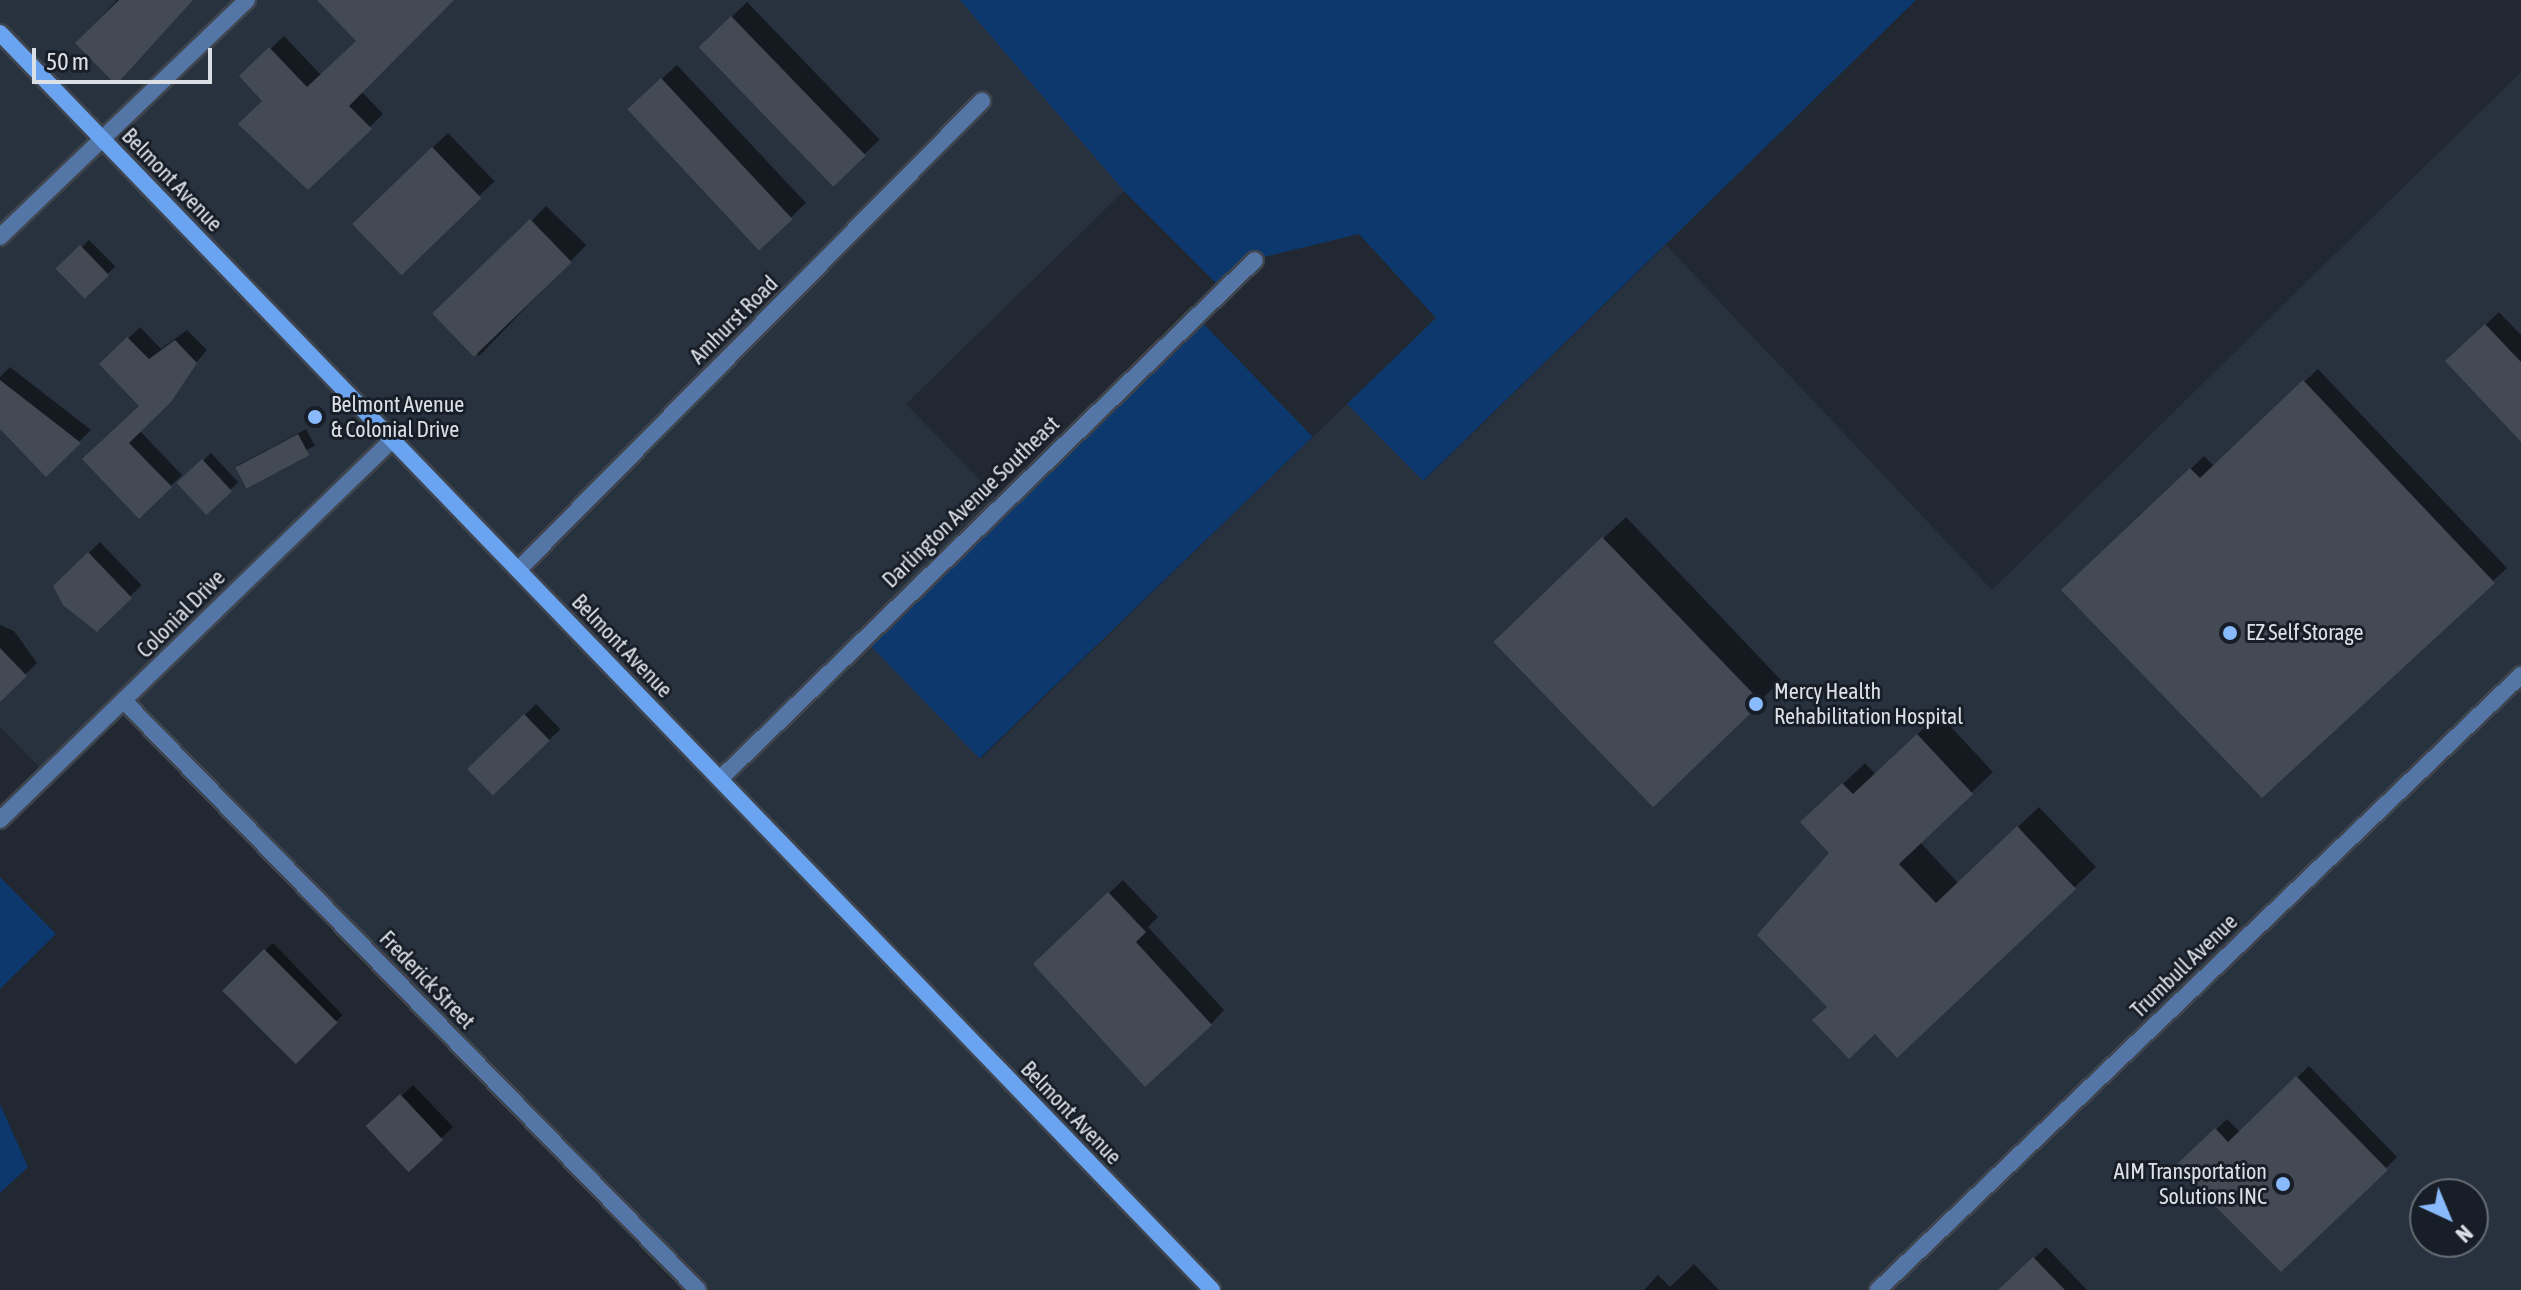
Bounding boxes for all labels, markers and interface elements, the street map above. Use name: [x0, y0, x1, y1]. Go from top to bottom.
scale bar: [36, 32, 216, 82]
text: 50 m: [46, 48, 89, 75]
street label: Belmont Avenue: [116, 123, 228, 237]
street label: Amhurst Road: [685, 271, 783, 369]
place label: Belmont Avenue & Colonial Drive: [331, 391, 464, 442]
marker: Belmont Avenue & Colonial Drive: [306, 408, 324, 426]
street label: Darlington Avenue Southeast: [877, 411, 1065, 593]
street label: Colonial Drive: [131, 564, 231, 664]
street label: Belmont Avenue: [566, 589, 678, 703]
place label: EZ Self Storage: [2246, 620, 2363, 646]
marker: EZ Self Storage: [2221, 624, 2239, 642]
place label: Mercy Health Rehabilitation Hospital: [1774, 678, 1963, 730]
marker: Mercy Health Rehabilitation Hospital: [1745, 693, 1767, 715]
street label: Trumbull Avenue: [2125, 909, 2243, 1023]
street label: Frederick Street: [374, 926, 480, 1034]
street label: Belmont Avenue: [1015, 1056, 1127, 1170]
place label: AIM Transportation Solutions INC: [2114, 1158, 2267, 1210]
marker: AIM Transportation Solutions INC: [2274, 1175, 2292, 1193]
north arrow: [2409, 1178, 2489, 1258]
text: N: [2451, 1220, 2478, 1248]

